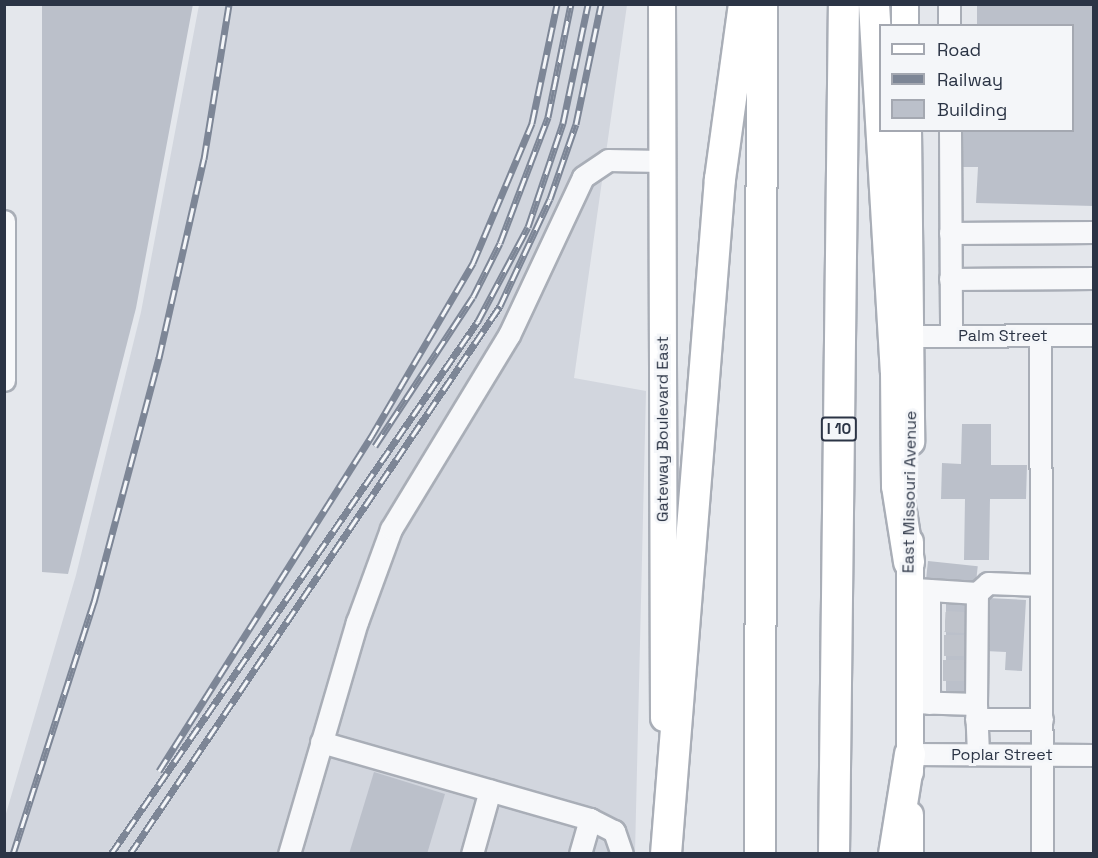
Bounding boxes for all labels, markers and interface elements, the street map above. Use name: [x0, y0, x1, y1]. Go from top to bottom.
legend: [879, 24, 1074, 132]
text: Road: [937, 38, 981, 61]
text: Railway: [937, 68, 1003, 91]
text: Building: [937, 98, 1007, 121]
street label: Palm Street: [958, 326, 1048, 346]
street label: Gateway Boulevard East: [653, 336, 673, 522]
street label: East Missouri Avenue: [899, 410, 921, 574]
road number: I 10: [820, 417, 858, 441]
street label: Poplar Street: [951, 745, 1053, 765]

